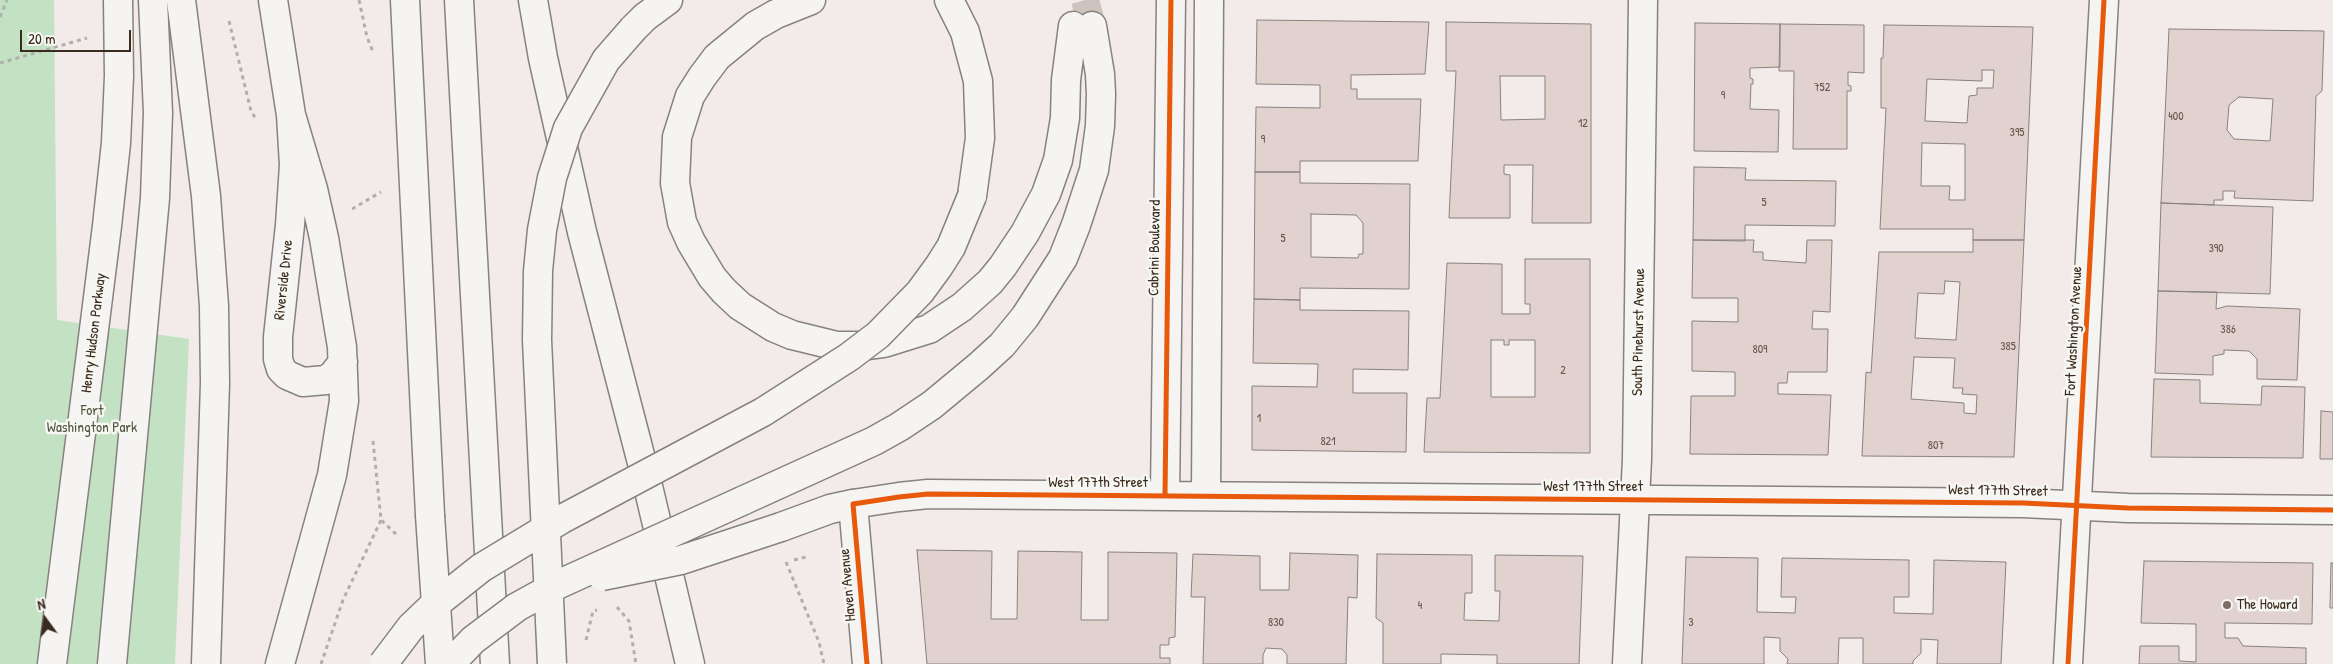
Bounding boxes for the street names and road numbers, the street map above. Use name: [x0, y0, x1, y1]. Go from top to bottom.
street label: Cabrini Boulevard: [1145, 200, 1165, 296]
street label: Riverside Drive: [271, 239, 297, 321]
street label: Fort Washington Avenue: [2062, 266, 2086, 396]
street label: South Pinehurst Avenue: [1629, 268, 1649, 396]
street label: Henry Hudson Parkway: [78, 272, 110, 394]
street label: West 177th Street: [1048, 474, 1148, 492]
street label: West 177th Street: [1543, 478, 1643, 496]
street label: West 177th Street: [1948, 481, 2048, 501]
street label: Haven Avenue: [836, 548, 860, 622]

